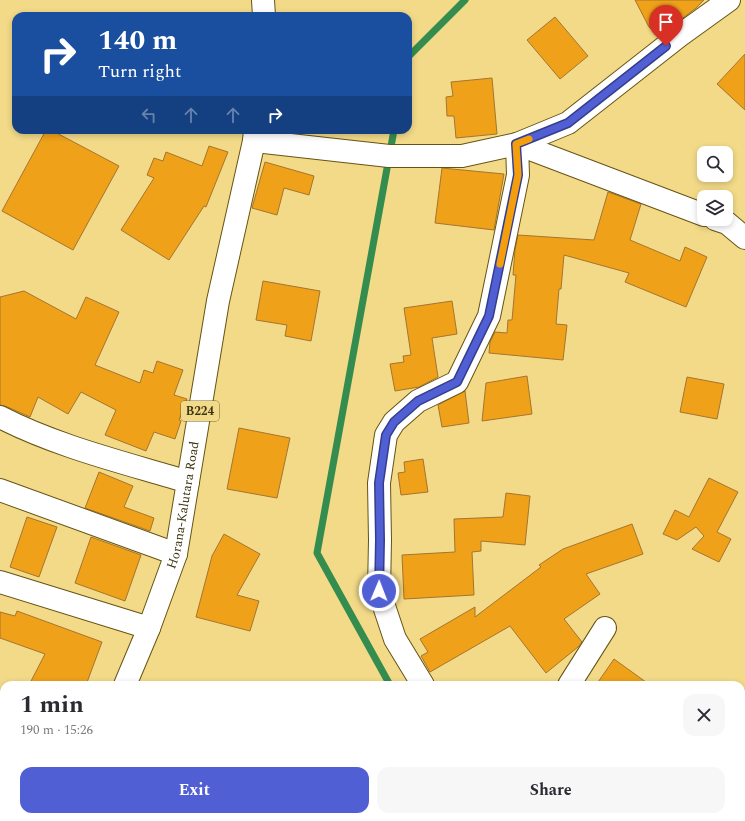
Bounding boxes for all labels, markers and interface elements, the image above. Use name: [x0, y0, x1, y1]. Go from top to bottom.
pin: [649, 5, 683, 46]
icon: arrive: [655, 11, 677, 33]
text: 140 m: [98, 19, 177, 62]
icon: right: [32, 28, 84, 80]
text: Turn right: [98, 58, 181, 85]
icon: left: [138, 104, 160, 126]
icon: ahead: [180, 104, 202, 126]
icon: ahead: [222, 104, 244, 126]
icon: right: [264, 104, 286, 126]
map controls: [697, 146, 733, 226]
button: search: [697, 146, 733, 182]
button: layers: [697, 190, 733, 226]
road number: B224: [181, 401, 219, 421]
street label: Horana-Kalutara Road: [161, 440, 205, 572]
position arrow: [358, 570, 400, 612]
text: 1 min: [20, 687, 84, 723]
button: close: [683, 694, 725, 736]
text: 190 m · 15:26: [20, 720, 93, 740]
button: Exit: [20, 767, 369, 813]
button: Share: [377, 767, 725, 813]

